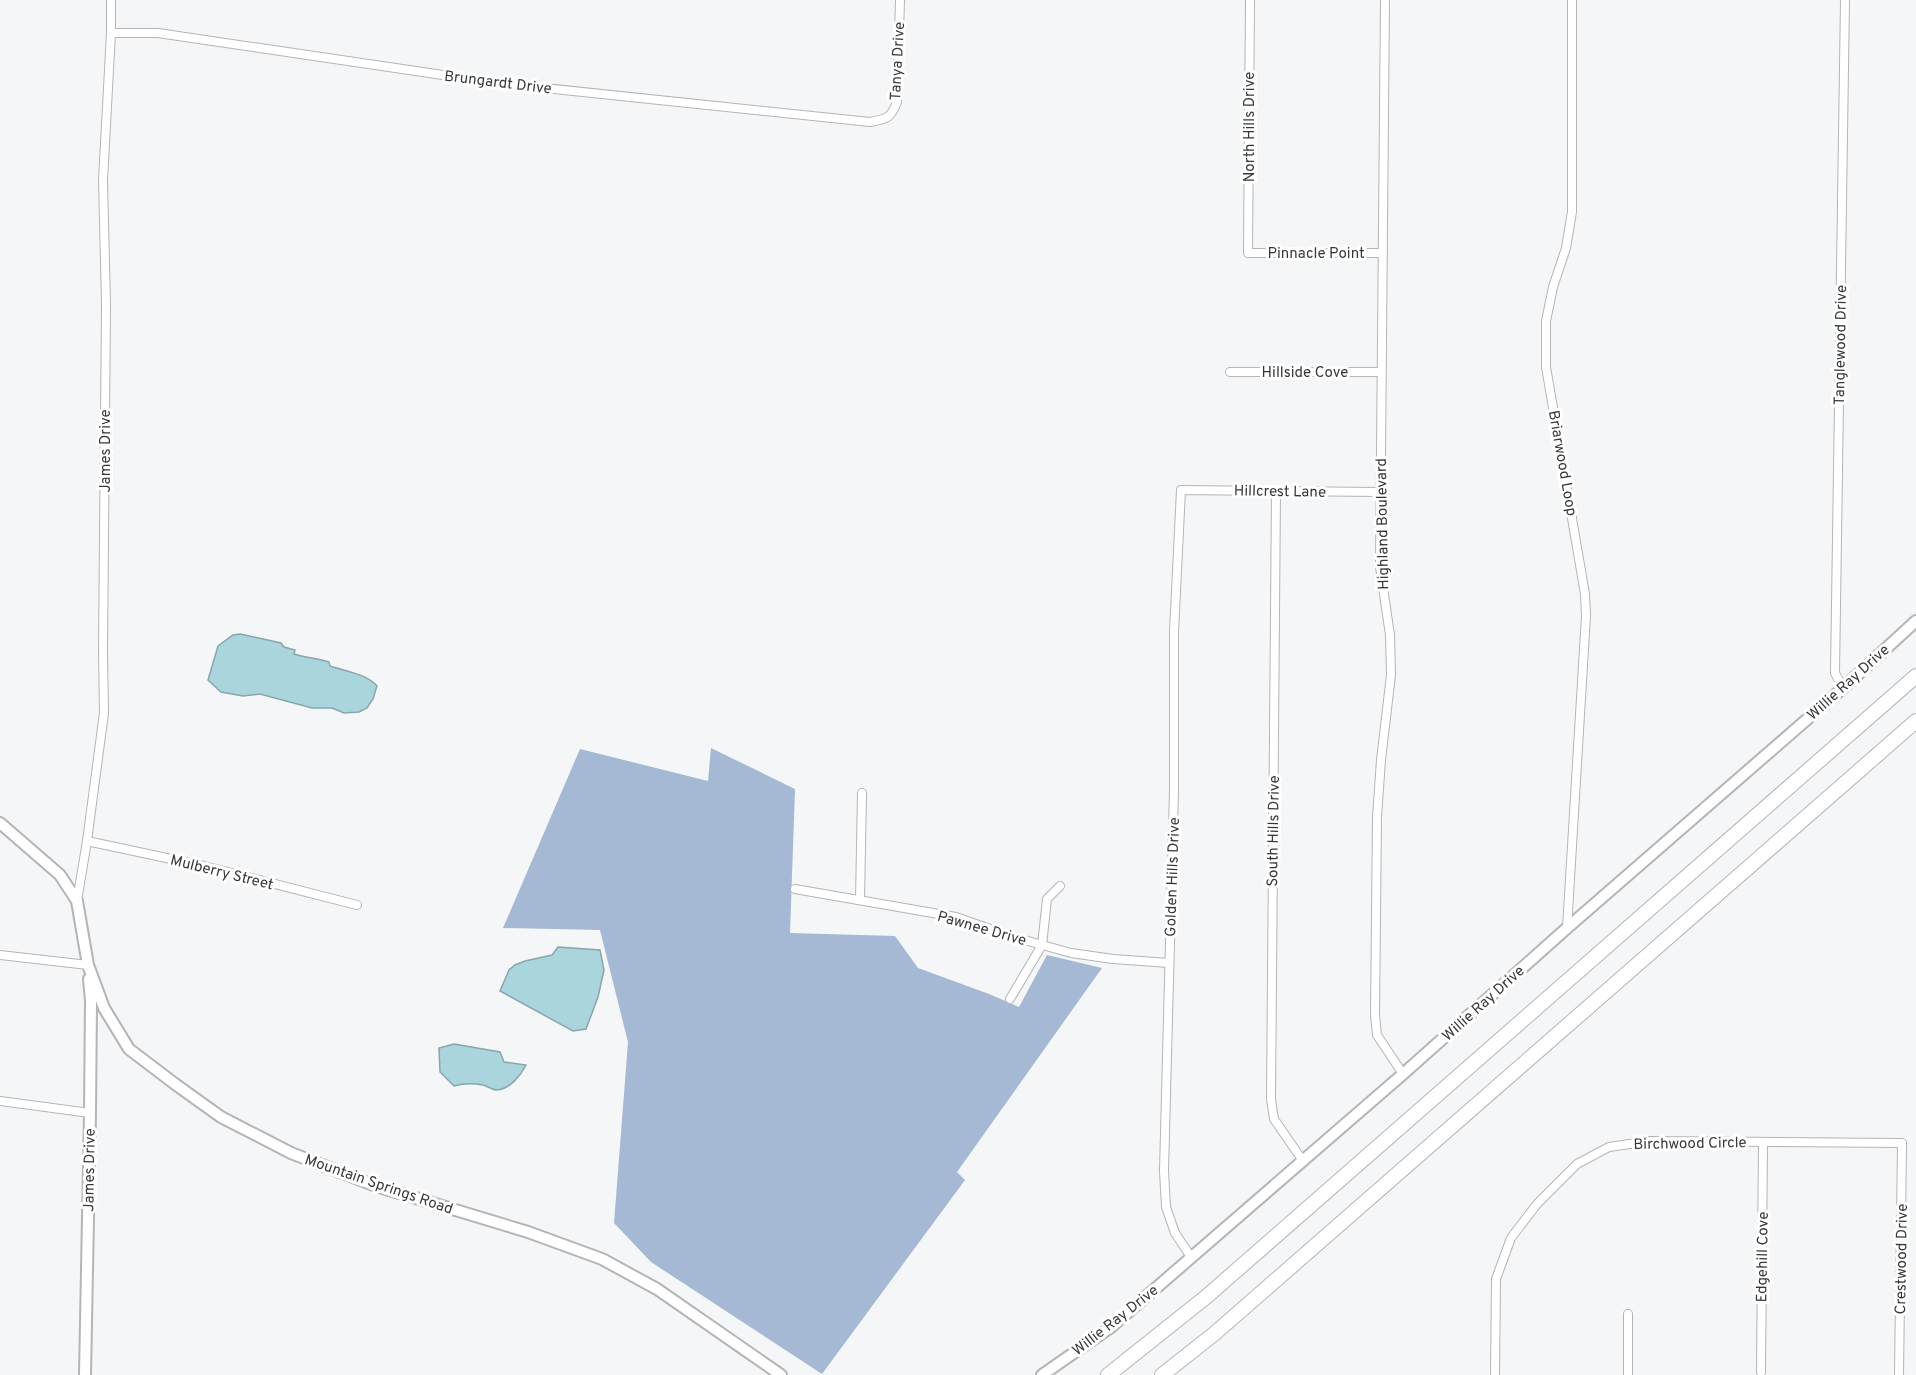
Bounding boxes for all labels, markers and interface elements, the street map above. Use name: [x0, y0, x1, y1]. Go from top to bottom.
street label: Tanya Drive: [887, 21, 910, 101]
street label: Brungardt Drive: [443, 67, 553, 99]
street label: North Hills Drive: [1241, 72, 1260, 182]
street label: Pinnacle Point: [1267, 245, 1365, 264]
street label: Tanglewood Drive: [1831, 285, 1852, 405]
street label: Hillside Cove: [1262, 364, 1348, 383]
street label: James Drive: [97, 409, 116, 493]
street label: Briarwood Loop: [1543, 409, 1580, 518]
street label: Highland Boulevard: [1373, 458, 1394, 590]
street label: Hillcrest Lane: [1234, 482, 1326, 503]
street label: Willie Ray Drive: [1804, 641, 1894, 725]
street label: South Hills Drive: [1264, 775, 1285, 887]
street label: Golden Hills Drive: [1162, 817, 1185, 937]
street label: Mulberry Street: [168, 851, 275, 895]
street label: Pawnee Drive: [935, 908, 1028, 951]
street label: Willie Ray Drive: [1439, 962, 1529, 1046]
street label: James Drive: [80, 1128, 101, 1212]
street label: Birchwood Circle: [1633, 1134, 1747, 1155]
street label: Mountain Springs Road: [302, 1151, 455, 1220]
street label: Crestwood Drive: [1892, 1204, 1913, 1315]
street label: Edgehill Cove: [1753, 1212, 1774, 1303]
street label: Willie Ray Drive: [1069, 1282, 1163, 1361]

